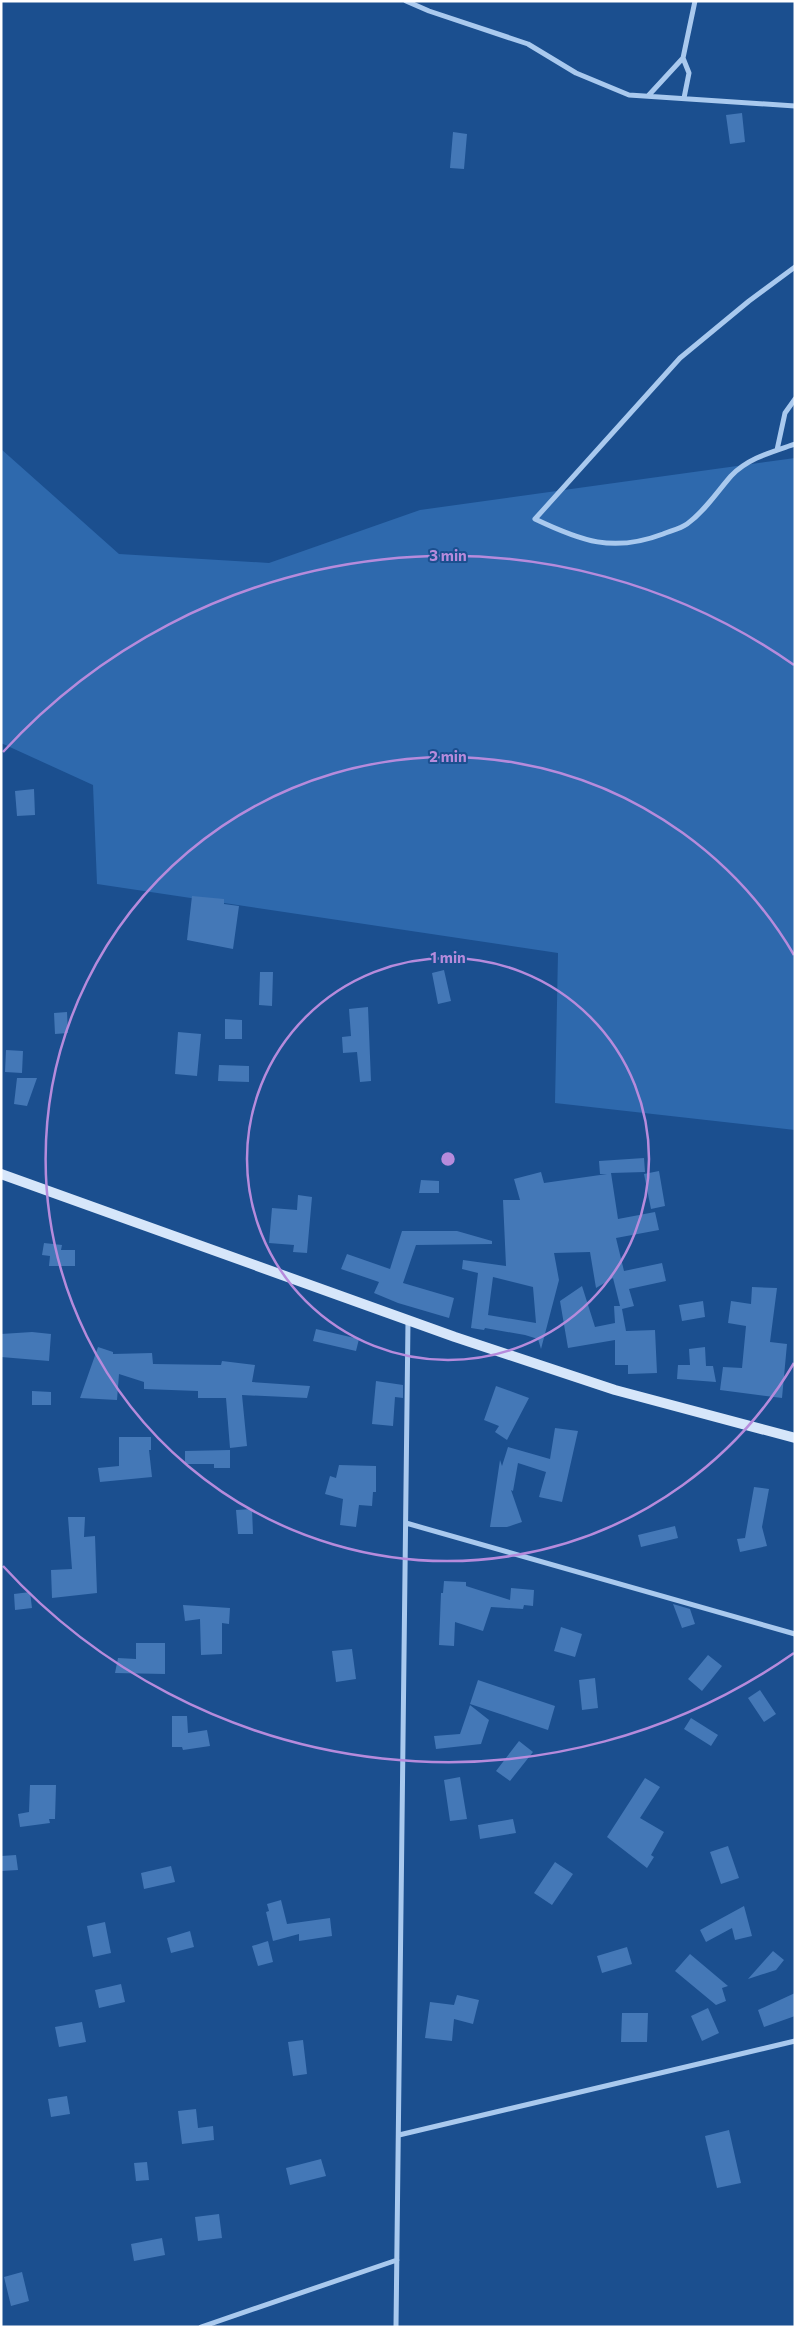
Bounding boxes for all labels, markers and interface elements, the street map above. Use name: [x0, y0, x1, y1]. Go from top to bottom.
text: 3 min: [429, 546, 467, 564]
text: 2 min: [429, 747, 467, 765]
text: 1 min: [430, 948, 466, 966]
centre of rings: [439, 1150, 457, 1168]

